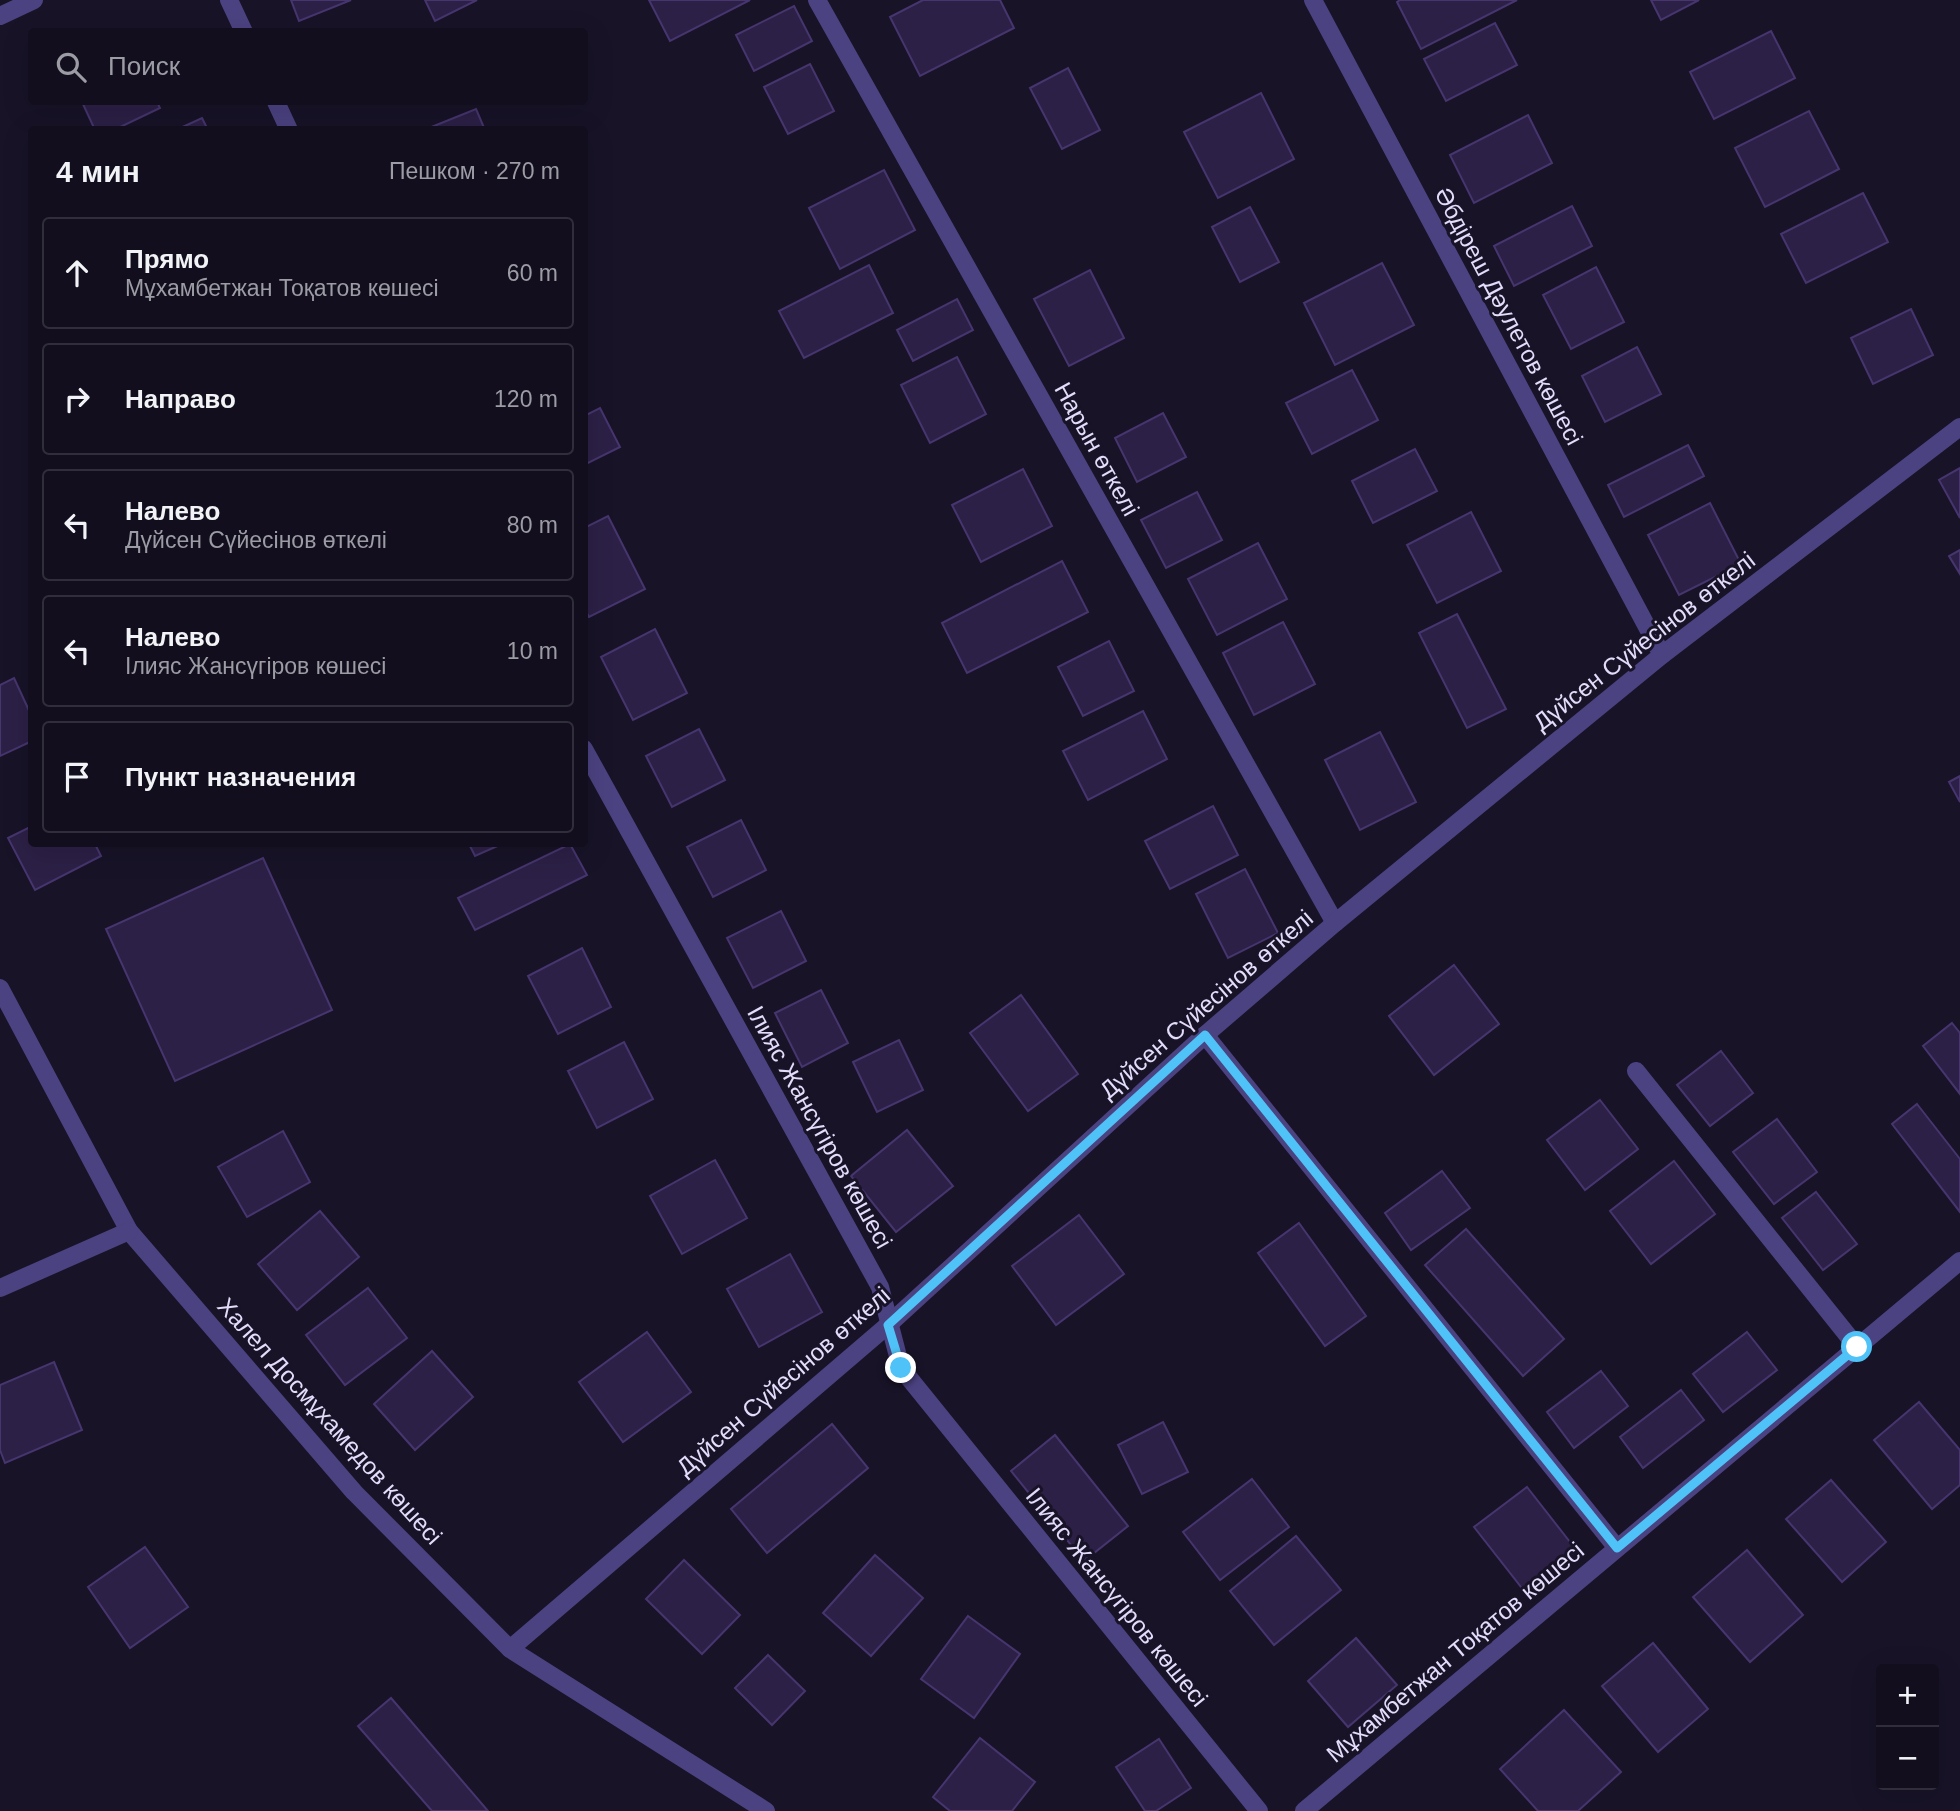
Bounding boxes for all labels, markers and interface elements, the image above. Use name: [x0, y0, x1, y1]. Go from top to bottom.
search box: [28, 28, 588, 105]
icon: search: [52, 48, 90, 86]
text: Поиск: [108, 51, 180, 81]
text: 4 мин: [56, 155, 140, 188]
text: Пешком · 270 m: [389, 158, 560, 184]
street label: Әбдіреш Дәулетов көшесі: [1430, 183, 1588, 449]
text: Прямо: [125, 244, 209, 274]
icon: ahead: [58, 254, 96, 292]
text: 60 m: [507, 260, 558, 286]
text: Мұхамбетжан Тоқатов көшесі: [125, 275, 439, 301]
street label: Нарын өткелі: [1049, 378, 1145, 520]
icon: right: [58, 380, 96, 418]
text: Направо: [125, 384, 236, 414]
text: 120 m: [494, 386, 558, 412]
text: Налево: [125, 496, 220, 526]
icon: left: [58, 506, 96, 544]
text: 80 m: [507, 512, 558, 538]
text: Дүйсен Сүйесінов өткелі: [125, 527, 387, 553]
street label: Дүйсен Сүйесінов өткелі: [1528, 546, 1760, 736]
text: Налево: [125, 622, 220, 652]
icon: left: [58, 632, 96, 670]
text: 10 m: [507, 638, 558, 664]
text: Ілияс Жансүгіров көшесі: [125, 653, 386, 679]
icon: arrive: [58, 758, 96, 796]
text: Пункт назначения: [125, 762, 356, 792]
street label: Дүйсен Сүйесінов өткелі: [1094, 904, 1318, 1104]
street label: Ілияс Жансүгіров көшесі: [742, 1001, 898, 1253]
street label: Дүйсен Сүйесінов өткелі: [671, 1281, 895, 1481]
street label: Халел Досмұхамедов көшесі: [212, 1292, 448, 1550]
route start: [1841, 1331, 1872, 1362]
route end: [885, 1352, 916, 1383]
street label: Ілияс Жансүгіров көшесі: [1021, 1483, 1213, 1711]
street label: Мұхамбетжан Тоқатов көшесі: [1321, 1537, 1589, 1767]
map controls: [1876, 1664, 1939, 1790]
button: +: [1876, 1664, 1939, 1727]
button: −: [1876, 1727, 1939, 1790]

